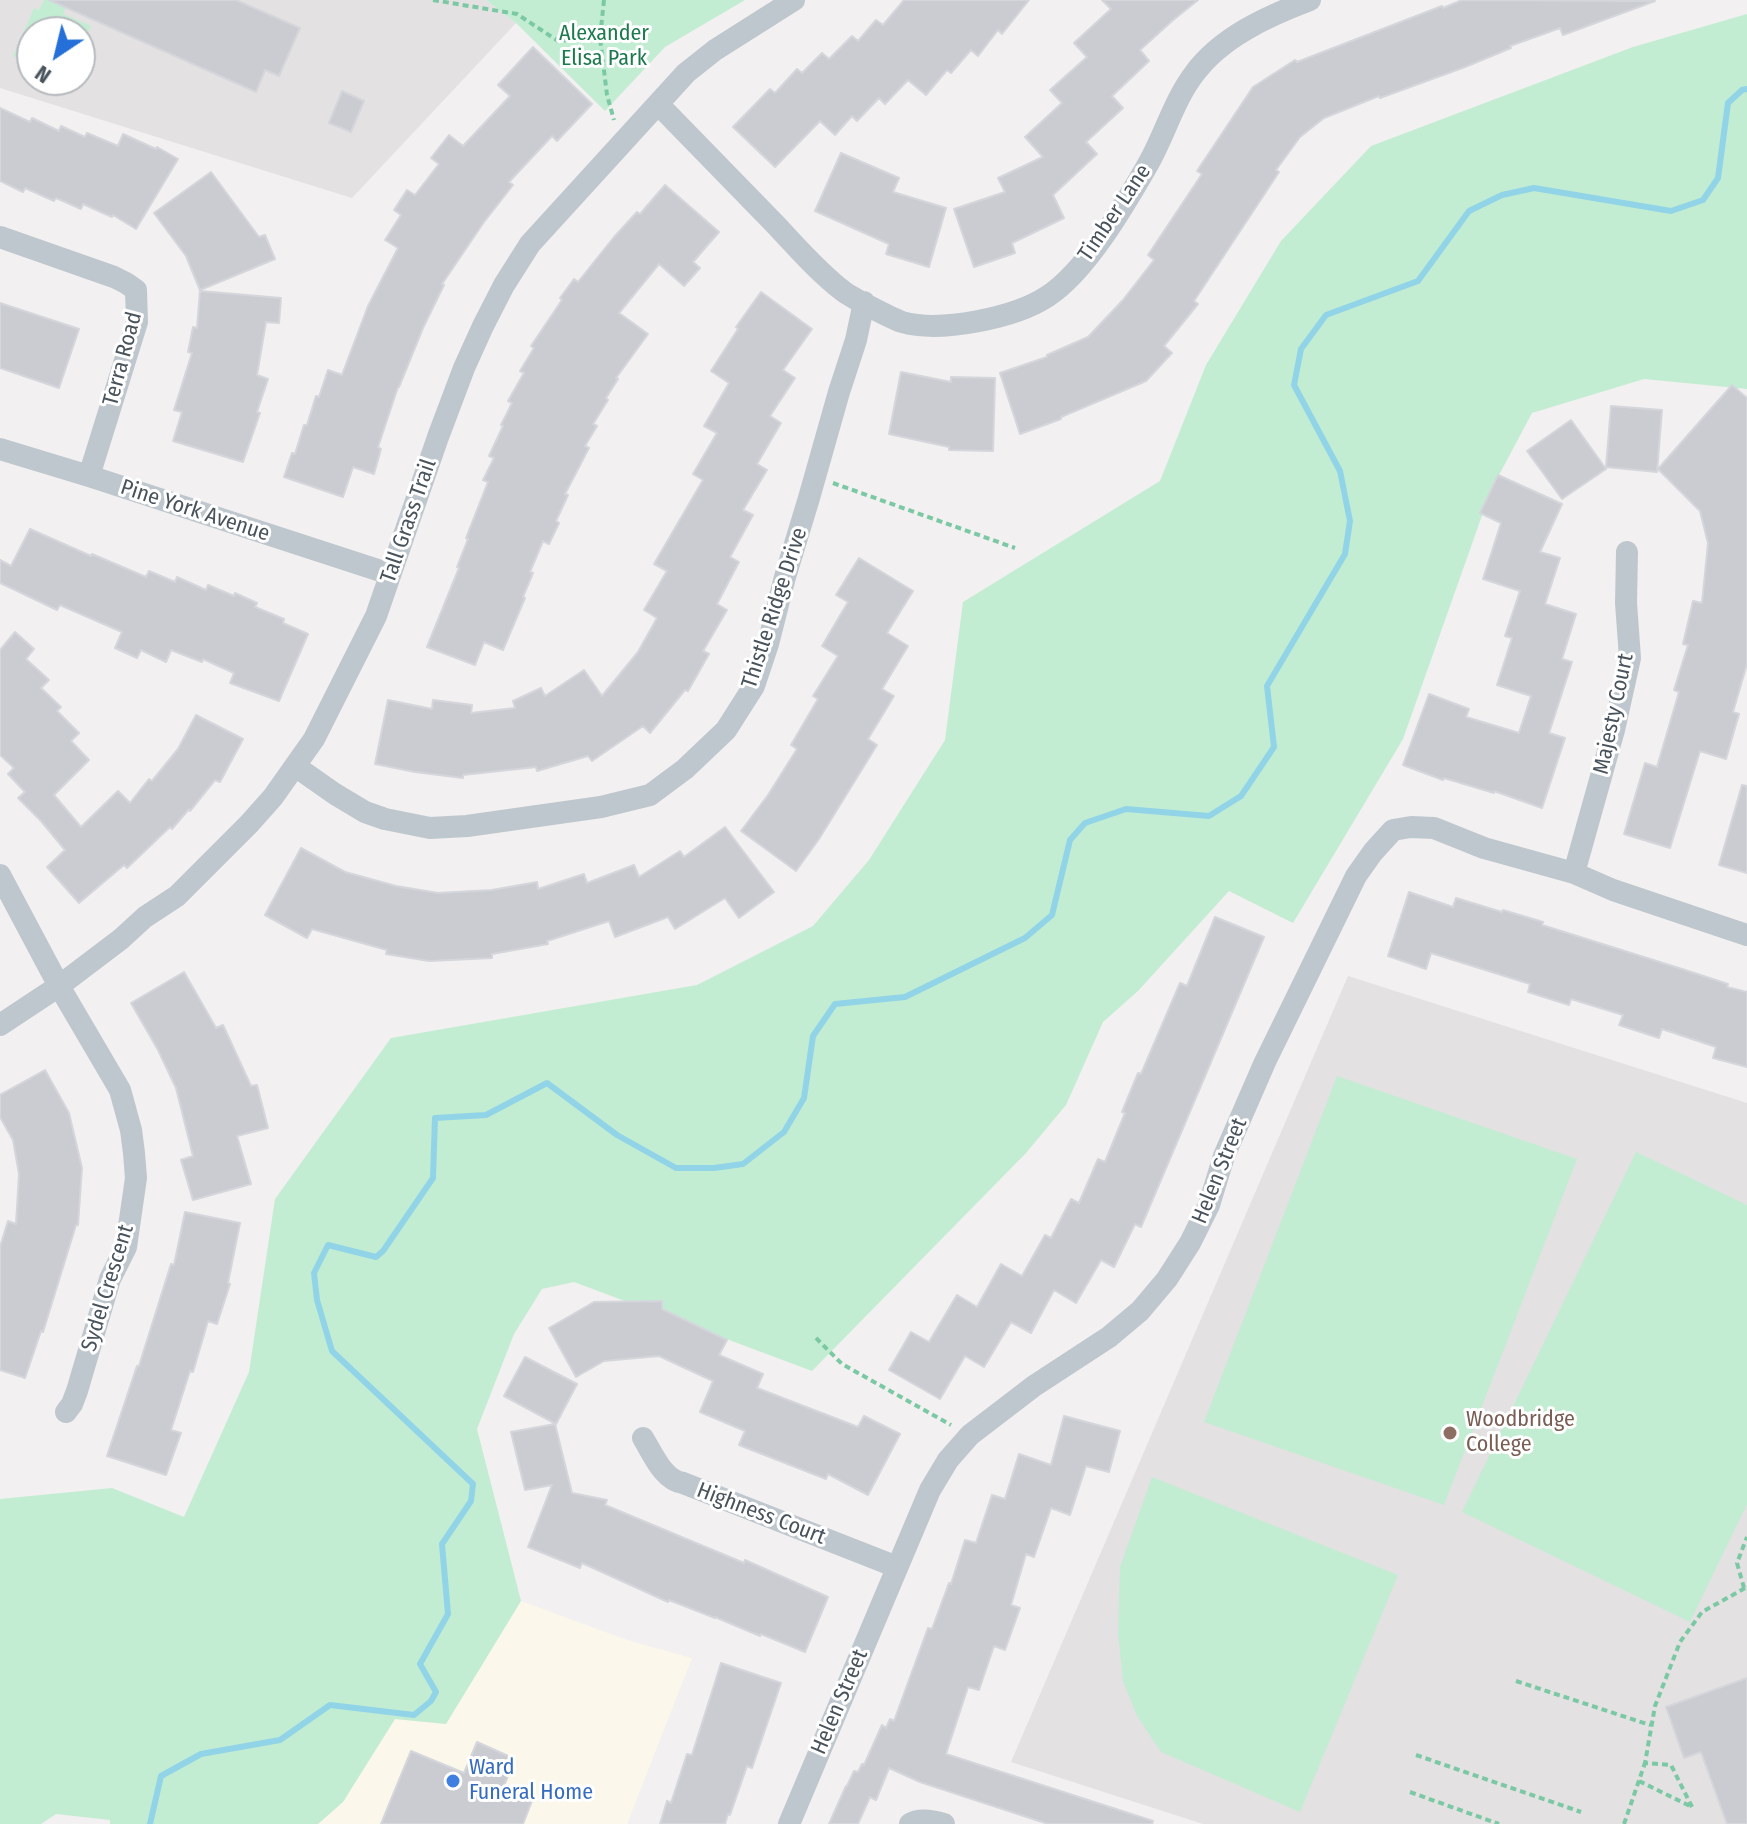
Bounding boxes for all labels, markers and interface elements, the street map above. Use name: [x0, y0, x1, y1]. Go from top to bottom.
north arrow: [16, 16, 96, 96]
park label: Alexander Elisa Park: [559, 21, 649, 72]
text: N: [30, 60, 56, 89]
street label: Timber Lane: [1073, 160, 1157, 266]
street label: Terra Road: [98, 309, 148, 409]
street label: Tall Grass Trail: [376, 456, 442, 586]
street label: Pine York Avenue: [117, 474, 273, 548]
street label: Thistle Ridge Drive: [737, 524, 813, 692]
street label: Majesty Court: [1588, 651, 1640, 777]
street label: Helen Street: [1187, 1114, 1253, 1228]
street label: Sydel Crescent: [76, 1222, 140, 1354]
place label: Woodbridge College: [1466, 1407, 1575, 1458]
marker: Woodbridge College: [1441, 1424, 1459, 1442]
street label: Highness Court: [693, 1477, 829, 1551]
street label: Helen Street: [806, 1645, 874, 1759]
place label: Ward Funeral Home: [469, 1755, 593, 1806]
marker: Ward Funeral Home: [444, 1772, 462, 1790]

